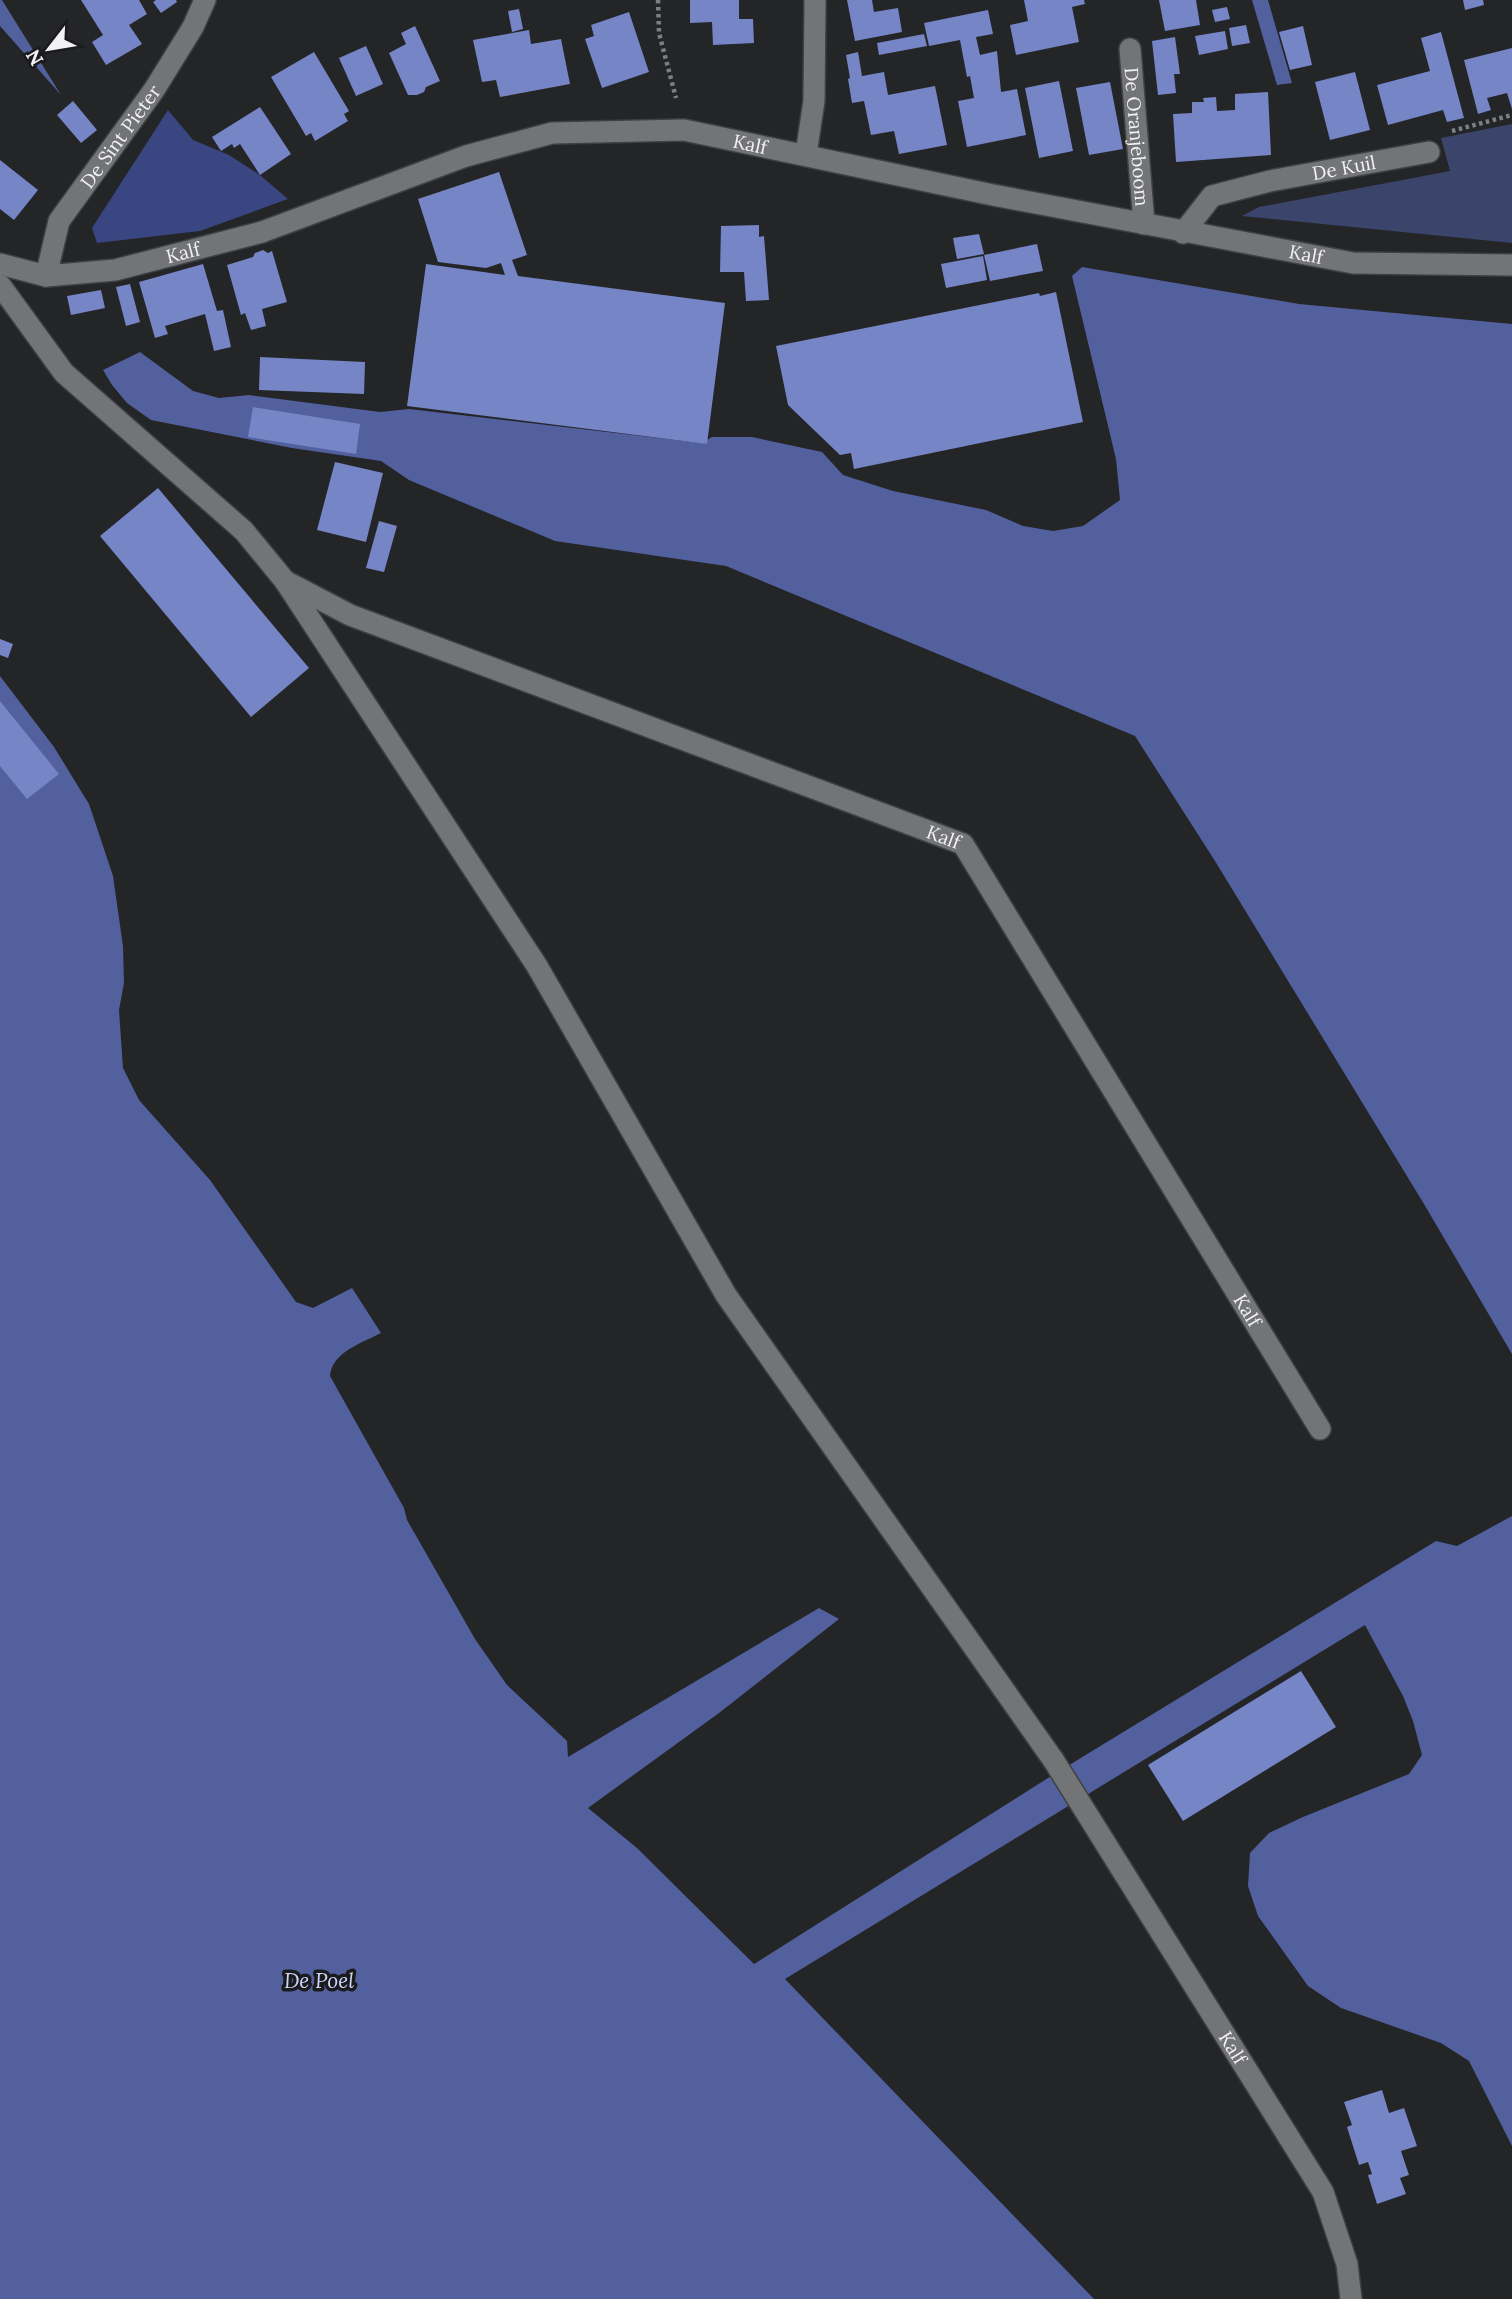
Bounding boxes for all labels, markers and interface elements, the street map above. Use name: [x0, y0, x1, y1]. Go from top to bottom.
north arrow: [14, 14, 84, 84]
text: N: [20, 45, 48, 70]
street label: De Oranjeboom: [1119, 66, 1155, 207]
street label: De Sint Pieter: [75, 79, 166, 193]
street label: Kalf: [731, 129, 771, 160]
street label: De Kuil: [1310, 150, 1378, 185]
street label: Kalf: [163, 236, 204, 268]
street label: Kalf: [1287, 239, 1327, 269]
street label: Kalf: [923, 819, 965, 855]
street label: Kalf: [1228, 1289, 1268, 1333]
water label: De Poel: [284, 1967, 354, 1994]
street label: Kalf: [1214, 2027, 1253, 2070]

